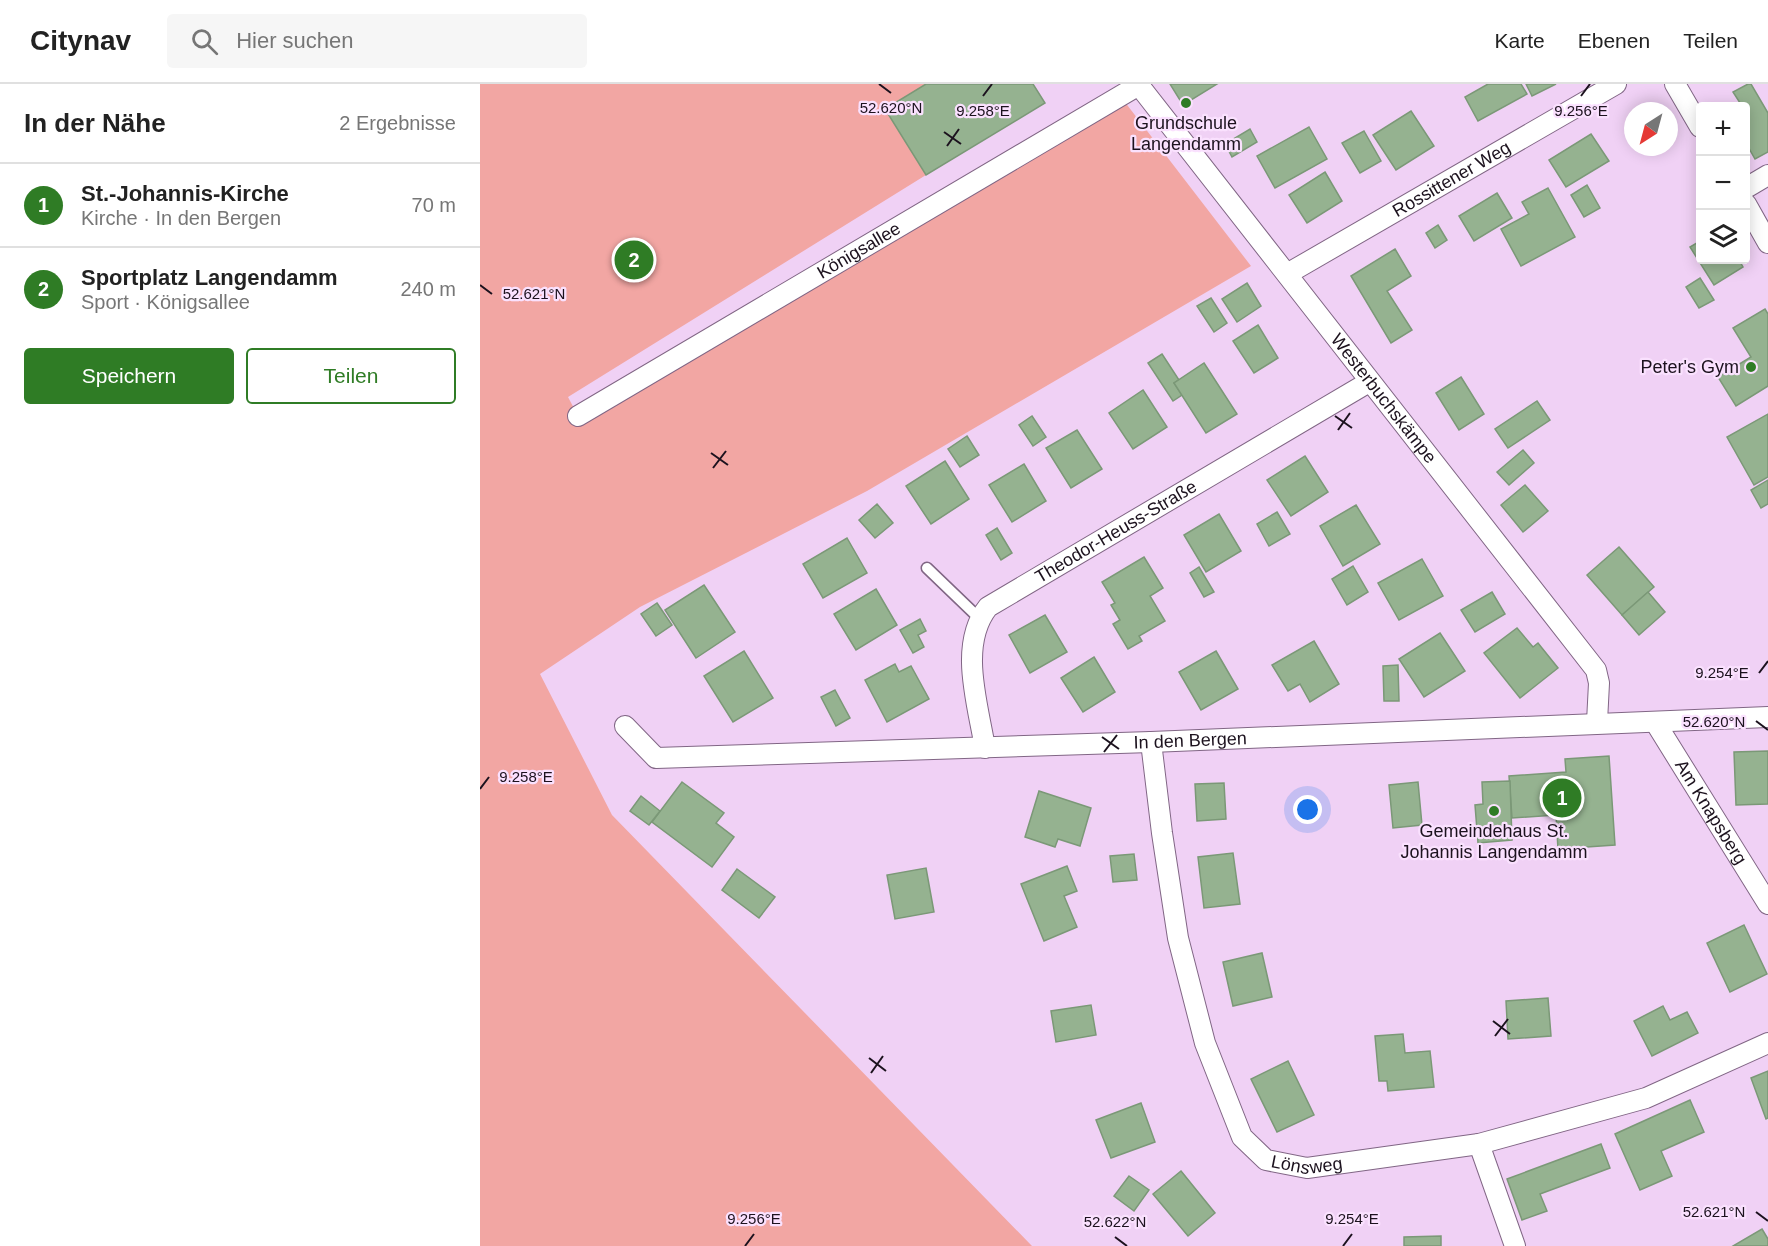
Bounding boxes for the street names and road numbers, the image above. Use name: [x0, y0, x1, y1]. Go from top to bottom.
street label: Rossittener Weg: [1389, 137, 1514, 221]
street label: Königsallee: [814, 218, 904, 283]
street label: Westerbuchskämpe: [1327, 330, 1440, 467]
street label: Theodor-Heuss-Straße: [1032, 476, 1200, 587]
street label: In den Bergen: [1133, 728, 1247, 753]
street label: Am Knapsberg: [1671, 756, 1751, 868]
street label: Lönsweg: [1269, 1151, 1344, 1178]

